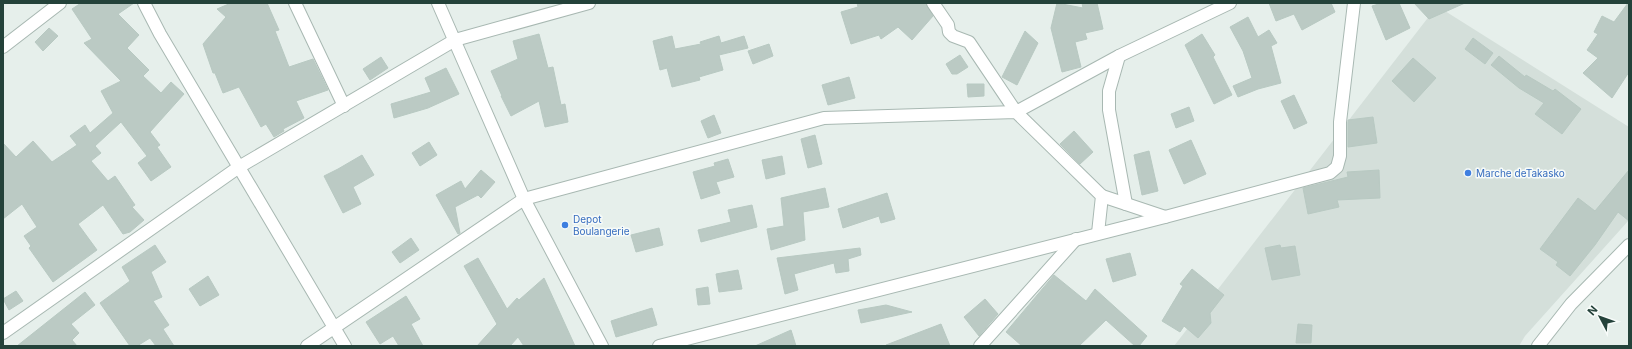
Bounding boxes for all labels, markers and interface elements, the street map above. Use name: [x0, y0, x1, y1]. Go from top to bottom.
place label: Marche deTakasko: [1476, 167, 1565, 179]
marker: Marche deTakasko: [1463, 168, 1473, 178]
place label: Depot Boulangerie: [573, 213, 630, 237]
marker: Depot Boulangerie: [560, 220, 570, 230]
north arrow: [1580, 297, 1620, 337]
text: N: [1584, 303, 1600, 318]

